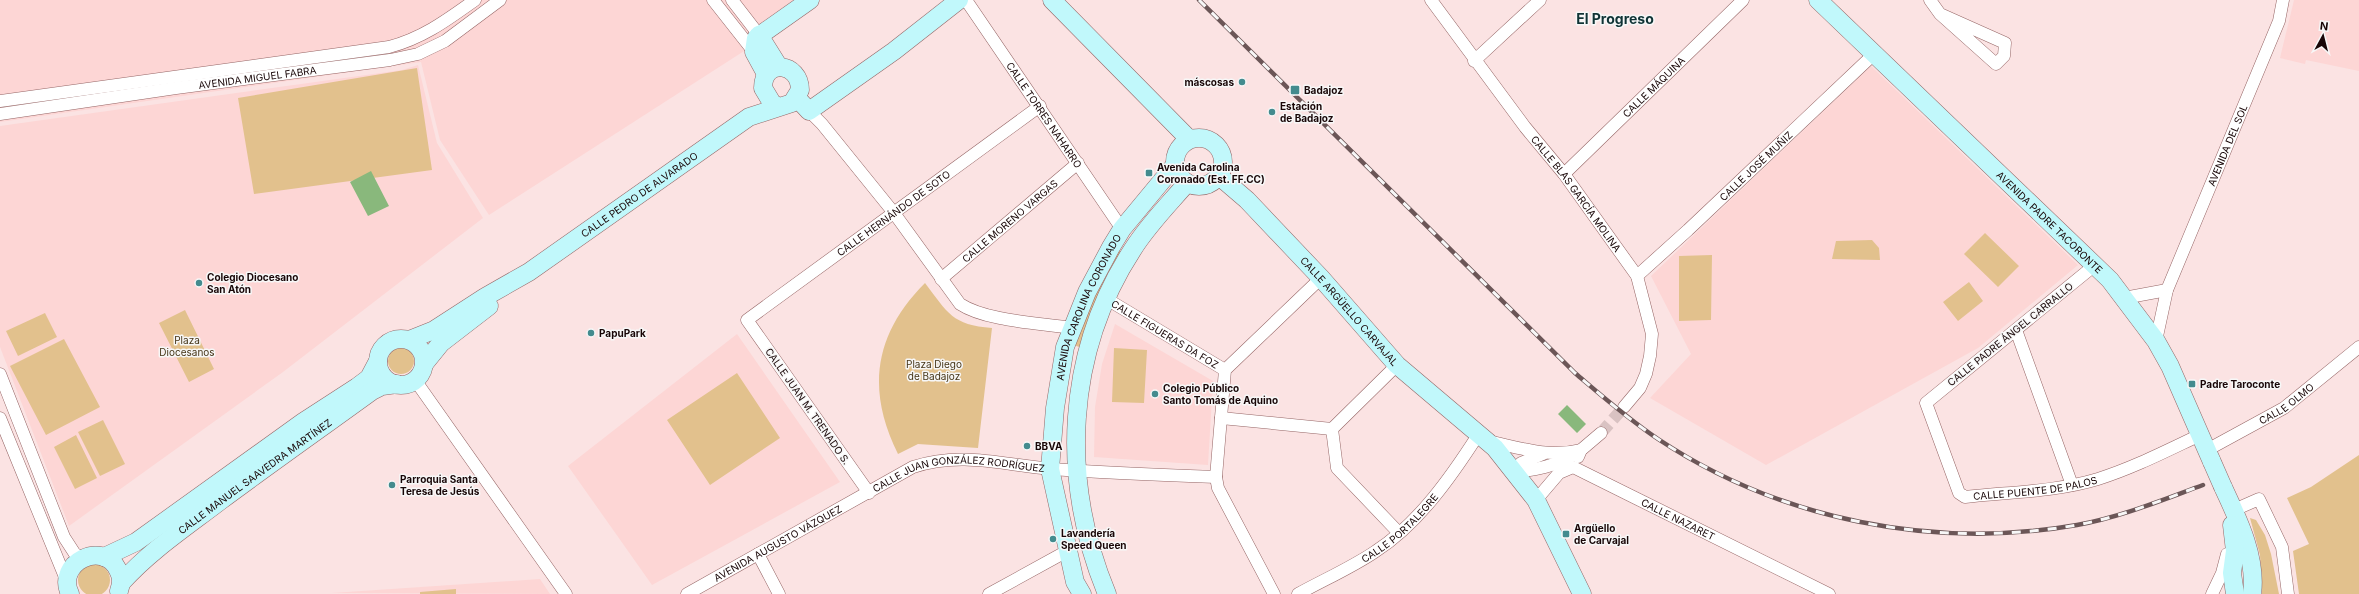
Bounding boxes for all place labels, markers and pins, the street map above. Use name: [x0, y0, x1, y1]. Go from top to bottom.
place label: máscosas: [1184, 76, 1234, 88]
marker: máscosas: [1237, 77, 1247, 87]
marker: Badajoz: [1289, 84, 1301, 96]
place label: Badajoz: [1304, 84, 1343, 96]
place label: Estación de Badajoz: [1280, 100, 1334, 124]
marker: Estación de Badajoz: [1267, 107, 1277, 117]
place label: Avenida Carolina Coronado (Est. FF.CC): [1157, 161, 1265, 185]
marker: Avenida Carolina Coronado (Est. FF.CC): [1144, 168, 1154, 178]
place label: Colegio Diocesano San Atón: [207, 271, 298, 295]
marker: Colegio Diocesano San Atón: [194, 278, 204, 288]
place label: PapuPark: [599, 327, 646, 339]
marker: PapuPark: [586, 328, 596, 338]
place label: Padre Taroconte: [2200, 378, 2280, 390]
marker: Padre Taroconte: [2187, 379, 2197, 389]
place label: Colegio Público Santo Tomás de Aquino: [1163, 382, 1278, 406]
marker: Colegio Público Santo Tomás de Aquino: [1150, 389, 1160, 399]
place label: BBVA: [1035, 440, 1063, 452]
marker: BBVA: [1022, 441, 1032, 451]
place label: Parroquia Santa Teresa de Jesús: [400, 473, 480, 497]
marker: Parroquia Santa Teresa de Jesús: [387, 480, 397, 490]
place label: Argüello de Carvajal: [1574, 522, 1629, 546]
place label: Lavandería Speed Queen: [1061, 527, 1127, 551]
marker: Argüello de Carvajal: [1561, 529, 1571, 539]
marker: Lavandería Speed Queen: [1048, 534, 1058, 544]

